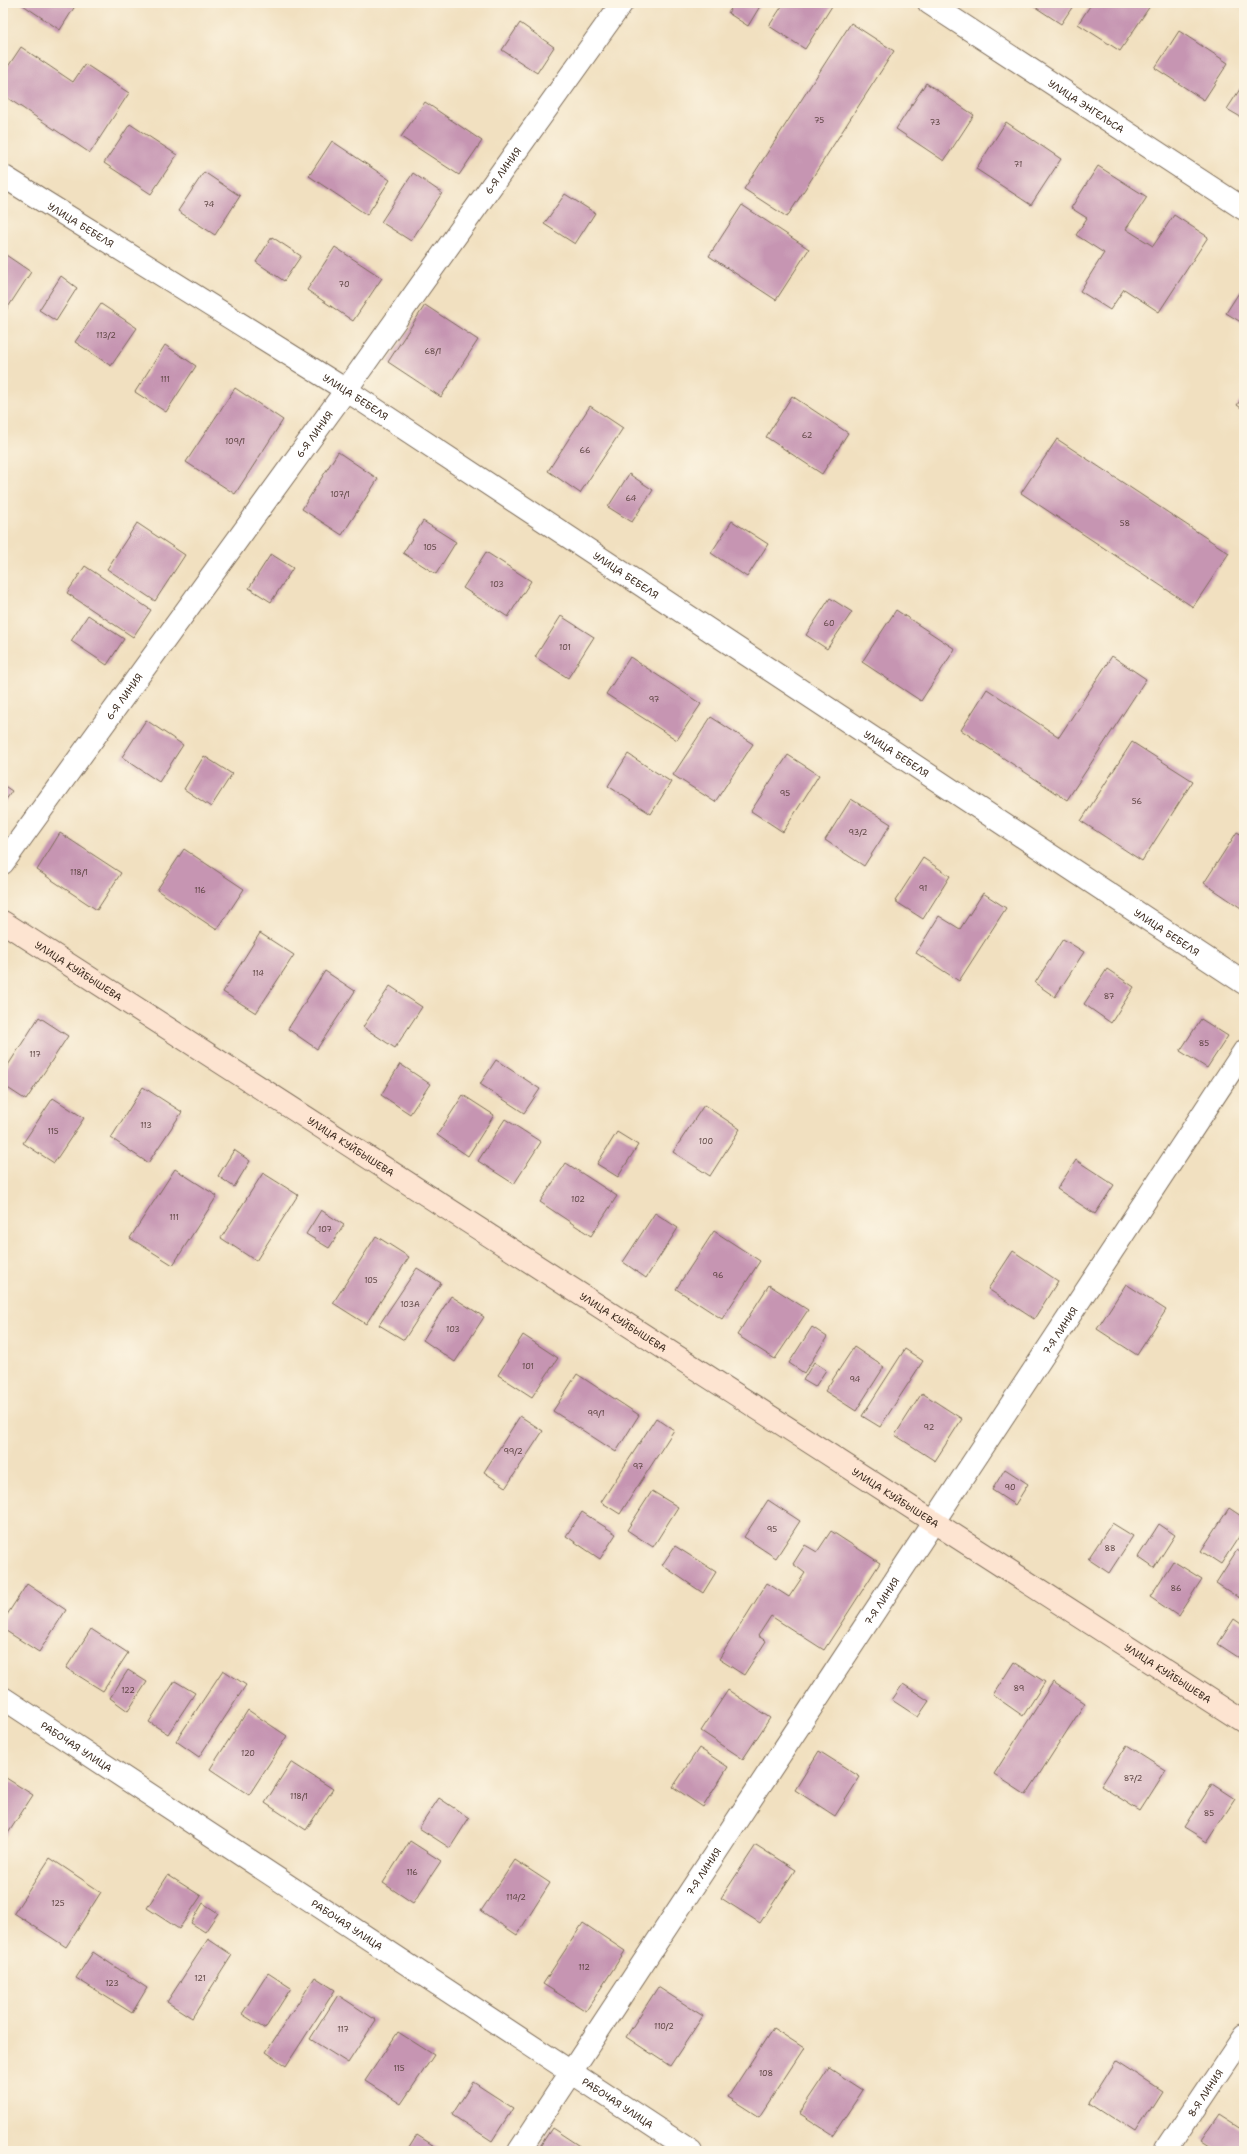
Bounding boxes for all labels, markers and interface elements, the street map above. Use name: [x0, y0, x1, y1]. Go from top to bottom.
street label: УЛИЦА ЭНГЕЛЬСА: [1046, 77, 1127, 136]
house number: 75: [814, 115, 824, 126]
house number: 73: [930, 117, 940, 128]
street label: 6-Я ЛИНИЯ: [482, 145, 524, 197]
house number: 71: [1014, 159, 1022, 170]
house number: 74: [204, 199, 215, 210]
street label: УЛИЦА БЕБЕЛЯ: [45, 200, 116, 251]
house number: 70: [338, 279, 350, 290]
house number: 113/2: [96, 330, 116, 341]
house number: 68/1: [425, 346, 441, 357]
street label: УЛИЦА БЕБЕЛЯ: [320, 371, 391, 423]
house number: 111: [160, 374, 170, 385]
street label: 6-Я ЛИНИЯ: [293, 408, 336, 460]
house number: 62: [802, 430, 813, 441]
house number: 109/1: [225, 436, 245, 447]
house number: 66: [580, 445, 591, 456]
house number: 107/1: [330, 489, 350, 500]
house number: 64: [626, 493, 637, 504]
house number: 58: [1120, 518, 1130, 529]
house number: 105: [423, 542, 437, 553]
street label: УЛИЦА БЕБЕЛЯ: [591, 549, 661, 602]
house number: 103: [490, 579, 504, 590]
house number: 60: [824, 618, 835, 629]
house number: 101: [559, 642, 571, 653]
street label: 6-Я ЛИНИЯ: [103, 671, 146, 722]
house number: 97: [649, 694, 660, 705]
street label: УЛИЦА БЕБЕЛЯ: [861, 728, 931, 780]
house number: 95: [780, 788, 790, 799]
house number: 56: [1132, 796, 1143, 807]
house number: 93/2: [849, 827, 868, 838]
house number: 118/1: [70, 867, 88, 878]
house number: 91: [919, 883, 927, 894]
house number: 116: [194, 885, 206, 896]
street label: УЛИЦА БЕБЕЛЯ: [1131, 906, 1202, 959]
street label: УЛИЦА КУЙБЫШЕВА: [32, 938, 124, 1004]
house number: 114: [252, 968, 264, 979]
house number: 87: [1104, 991, 1115, 1002]
house number: 85: [1199, 1038, 1209, 1049]
house number: 117: [29, 1049, 41, 1060]
street label: УЛИЦА КУЙБЫШЕВА: [305, 1114, 397, 1180]
house number: 113: [140, 1120, 152, 1131]
house number: 115: [47, 1126, 59, 1137]
house number: 100: [699, 1136, 713, 1147]
house number: 102: [571, 1194, 585, 1205]
house number: 111: [169, 1212, 179, 1223]
house number: 107: [318, 1224, 332, 1235]
house number: 96: [712, 1270, 724, 1281]
house number: 105: [364, 1275, 378, 1286]
street label: УЛИЦА КУЙБЫШЕВА: [577, 1290, 669, 1355]
house number: 103А: [400, 1299, 420, 1310]
street label: 7-Я ЛИНИЯ: [1040, 1304, 1081, 1357]
house number: 103: [446, 1324, 460, 1335]
house number: 101: [522, 1361, 534, 1372]
house number: 94: [850, 1374, 861, 1385]
house number: 99/1: [588, 1408, 604, 1419]
house number: 92: [924, 1422, 935, 1433]
house number: 99/2: [503, 1446, 523, 1457]
house number: 97: [633, 1461, 644, 1472]
street label: УЛИЦА КУЙБЫШЕВА: [849, 1465, 941, 1531]
house number: 90: [1004, 1482, 1016, 1493]
house number: 95: [767, 1524, 777, 1535]
house number: 88: [1104, 1543, 1116, 1554]
street label: 7-Я ЛИНИЯ: [862, 1575, 902, 1627]
house number: 86: [1171, 1583, 1182, 1594]
street label: УЛИЦА КУЙБЫШЕВА: [1122, 1641, 1214, 1706]
house number: 89: [1014, 1683, 1024, 1694]
house number: 122: [121, 1685, 135, 1696]
street label: РАБОЧАЯ УЛИЦА: [38, 1719, 114, 1775]
house number: 120: [241, 1748, 255, 1759]
house number: 87/2: [1124, 1773, 1143, 1784]
house number: 118/1: [290, 1791, 308, 1802]
house number: 85: [1204, 1808, 1214, 1819]
street label: 7-Я ЛИНИЯ: [683, 1845, 724, 1898]
house number: 116: [406, 1867, 418, 1878]
house number: 114/2: [506, 1892, 526, 1903]
street label: РАБОЧАЯ УЛИЦА: [309, 1897, 385, 1953]
house number: 125: [51, 1898, 65, 1909]
house number: 112: [578, 1962, 590, 1973]
house number: 121: [194, 1973, 206, 1984]
house number: 123: [105, 1978, 119, 1989]
house number: 110/2: [654, 2021, 674, 2032]
house number: 117: [337, 2024, 349, 2035]
house number: 115: [393, 2063, 405, 2074]
street label: 8-Я ЛИНИЯ: [1185, 2067, 1226, 2119]
house number: 108: [759, 2068, 773, 2079]
street label: РАБОЧАЯ УЛИЦА: [579, 2075, 656, 2131]

